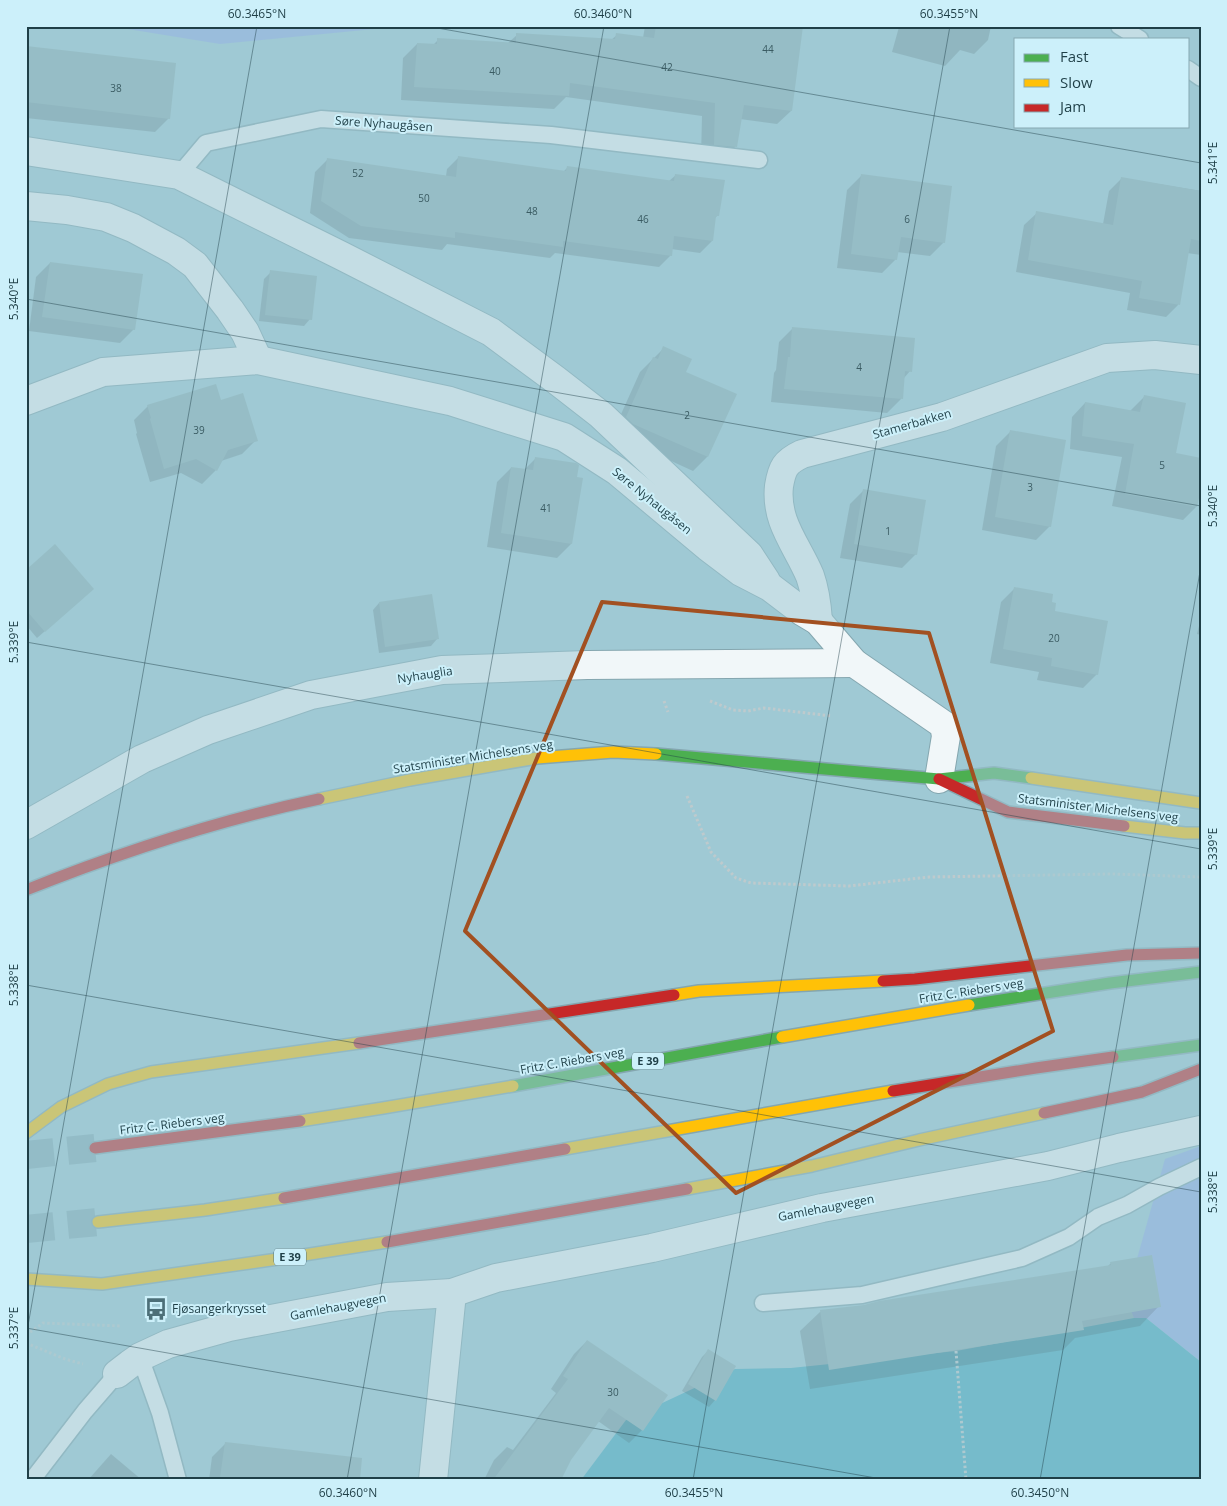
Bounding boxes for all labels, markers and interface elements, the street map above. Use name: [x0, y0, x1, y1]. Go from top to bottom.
text: 60.3465°N: [228, 5, 286, 22]
text: 60.3460°N: [574, 5, 632, 22]
text: 60.3455°N: [920, 5, 978, 22]
legend: [1014, 38, 1190, 128]
house number: 44: [762, 42, 774, 56]
text: Fast: [1060, 46, 1089, 66]
house number: 42: [661, 60, 673, 74]
house number: 40: [489, 64, 501, 78]
text: Slow: [1060, 72, 1093, 92]
house number: 38: [110, 81, 122, 95]
text: Jam: [1058, 96, 1086, 116]
street label: Søre Nyhaugåsen: [335, 112, 434, 135]
text: 5.341°E: [1204, 142, 1221, 184]
house number: 52: [352, 166, 364, 180]
house number: 50: [418, 191, 430, 205]
house number: 48: [526, 204, 538, 218]
house number: 46: [637, 212, 649, 226]
house number: 6: [904, 212, 910, 226]
text: 5.340°E: [5, 278, 22, 320]
house number: 4: [856, 360, 862, 374]
street label: Stamerbakken: [871, 404, 953, 443]
house number: 2: [684, 408, 690, 422]
house number: 39: [193, 423, 205, 437]
house number: 5: [1159, 458, 1165, 472]
street label: Søre Nyhaugåsen: [609, 463, 696, 538]
house number: 3: [1027, 480, 1033, 494]
text: 5.340°E: [1204, 485, 1221, 527]
house number: 41: [540, 501, 552, 515]
house number: 1: [885, 524, 891, 538]
text: 5.339°E: [5, 621, 22, 663]
house number: 20: [1048, 631, 1060, 645]
street label: Nyhauglia: [396, 662, 454, 687]
street label: Statsminister Michelsens veg: [392, 735, 554, 778]
street label: Statsminister Michelsens veg: [1017, 789, 1180, 826]
text: 5.339°E: [1204, 828, 1221, 870]
text: 5.338°E: [5, 964, 22, 1006]
street label: Fritz C. Riebers veg: [918, 974, 1025, 1007]
street label: Fritz C. Riebers veg: [519, 1043, 626, 1078]
road number: E 39: [632, 1052, 664, 1070]
street label: Fritz C. Riebers veg: [119, 1109, 226, 1138]
text: 5.338°E: [1204, 1171, 1221, 1213]
street label: Gamlehaugvegen: [776, 1190, 875, 1225]
road number: E 39: [274, 1248, 306, 1266]
street label: Gamlehaugvegen: [288, 1289, 387, 1324]
bus stop icon: Fjøsangerkrysset: [143, 1296, 169, 1322]
place label: Fjøsangerkrysset: [172, 1300, 266, 1317]
text: 5.337°E: [5, 1307, 22, 1349]
house number: 30: [607, 1385, 619, 1399]
text: 60.3460°N: [319, 1484, 377, 1501]
text: 60.3455°N: [665, 1484, 723, 1501]
text: 60.3450°N: [1011, 1484, 1069, 1501]

